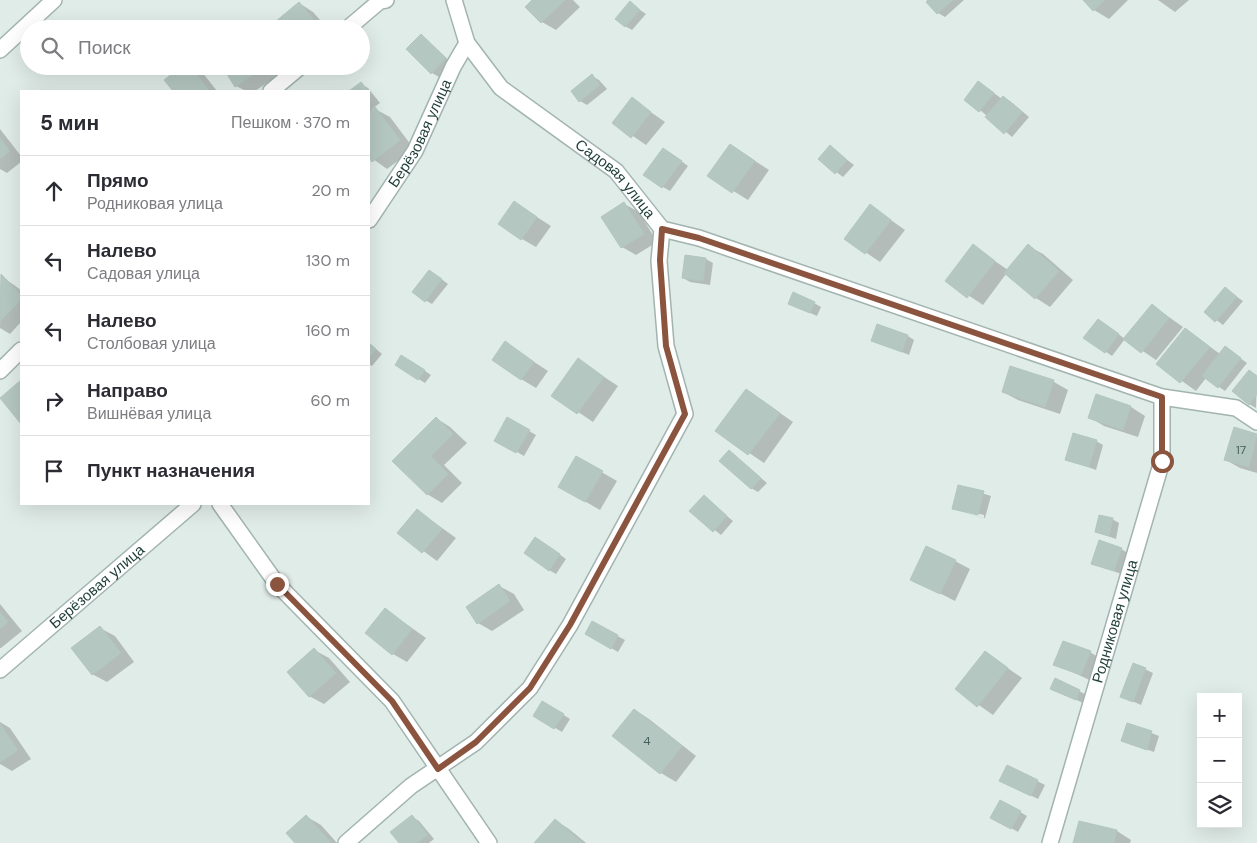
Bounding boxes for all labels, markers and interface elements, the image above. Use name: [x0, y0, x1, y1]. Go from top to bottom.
search box: [20, 20, 370, 75]
icon: search: [38, 34, 66, 62]
text: Поиск: [78, 35, 131, 60]
street label: Берёзовая улица: [384, 75, 456, 191]
text: 5 мин: [40, 109, 99, 137]
text: Пешком · 370 m: [231, 112, 350, 133]
street label: Садовая улица: [571, 135, 660, 223]
text: Прямо: [87, 168, 149, 193]
icon: ahead: [40, 177, 68, 205]
text: 20 m: [311, 180, 350, 201]
text: Родниковая улица: [87, 193, 223, 214]
text: Налево: [87, 238, 157, 263]
icon: left: [40, 247, 68, 275]
text: 130 m: [306, 250, 350, 271]
text: Садовая улица: [87, 263, 200, 284]
text: Налево: [87, 308, 157, 333]
icon: left: [40, 317, 68, 345]
text: 160 m: [306, 320, 350, 341]
text: Столбовая улица: [87, 333, 216, 354]
text: Направо: [87, 378, 168, 403]
icon: right: [40, 387, 68, 415]
text: 60 m: [310, 390, 350, 411]
text: Вишнёвая улица: [87, 403, 211, 424]
house number: 17: [1236, 442, 1246, 458]
route start: [1151, 450, 1174, 473]
icon: arrive: [40, 457, 68, 485]
text: Пункт назначения: [87, 458, 255, 483]
street label: Берёзовая улица: [45, 540, 149, 633]
street label: Родниковая улица: [1087, 557, 1143, 685]
route end: [266, 573, 289, 596]
map controls: [1197, 693, 1242, 828]
button: +: [1197, 693, 1242, 738]
house number: 4: [643, 733, 651, 749]
button: −: [1197, 738, 1242, 783]
button: layers: [1197, 783, 1242, 828]

